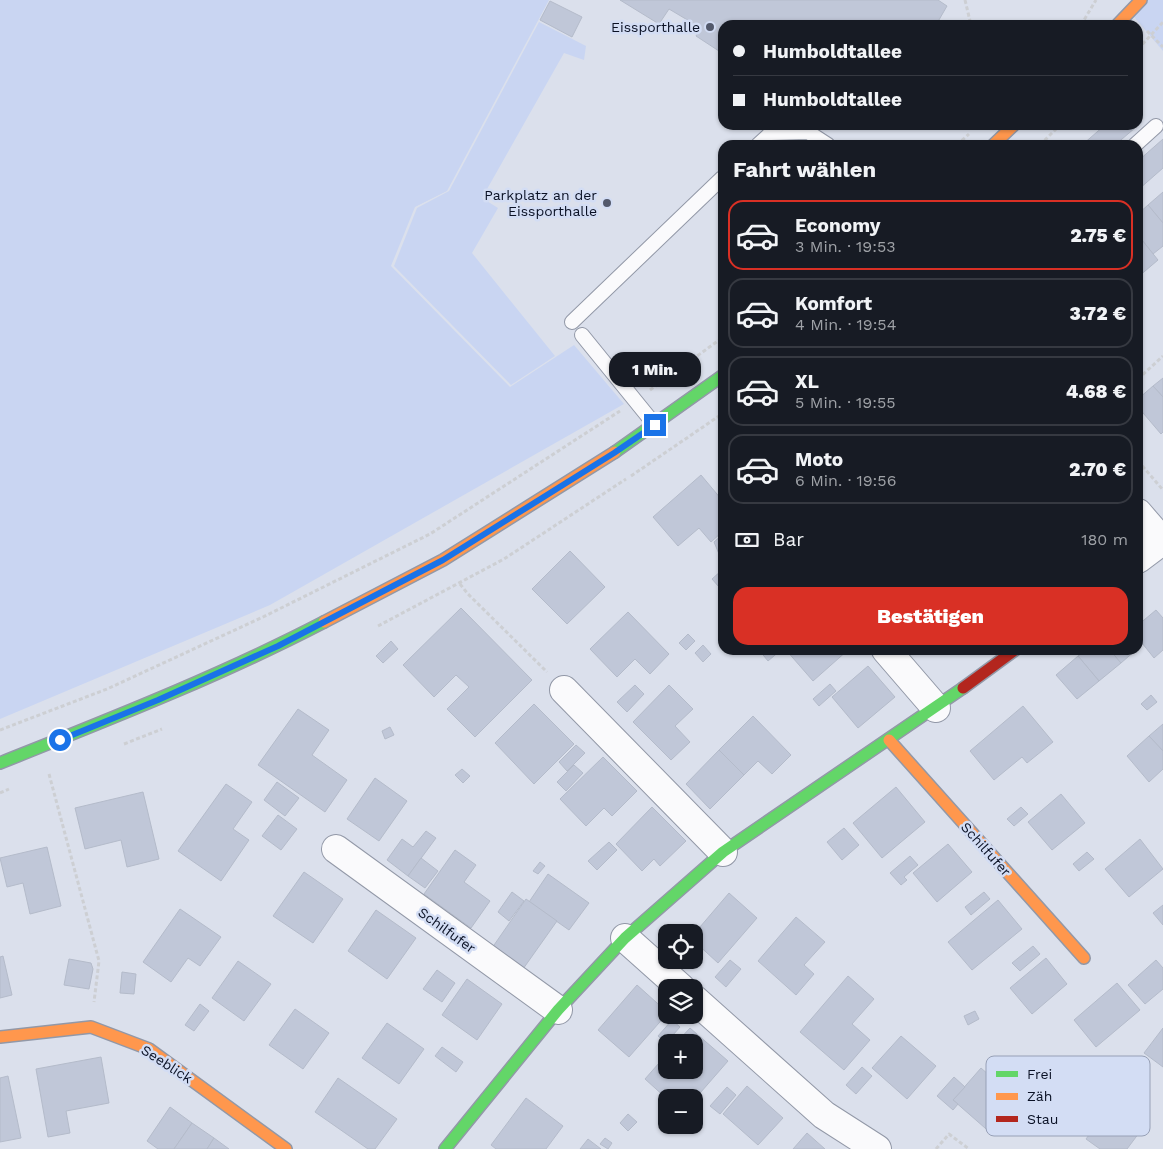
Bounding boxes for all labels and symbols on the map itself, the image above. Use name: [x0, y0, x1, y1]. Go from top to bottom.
place label: Eissporthalle: [611, 19, 700, 35]
marker: Eissporthalle: [704, 21, 716, 33]
place label: Parkplatz an der Eissporthalle: [484, 187, 597, 219]
marker: Parkplatz an der Eissporthalle: [601, 197, 613, 209]
callout: 1 Min.: [609, 352, 701, 388]
route end: [644, 414, 666, 436]
route start: [49, 729, 71, 751]
street label: Schilfufer: [958, 819, 1014, 879]
street label: Schilfufer: [415, 904, 479, 956]
street label: Seeblick: [138, 1042, 196, 1086]
legend: [986, 1056, 1150, 1136]
text: Frei: [1027, 1066, 1052, 1082]
text: Zäh: [1027, 1088, 1052, 1104]
text: Stau: [1027, 1111, 1058, 1127]

